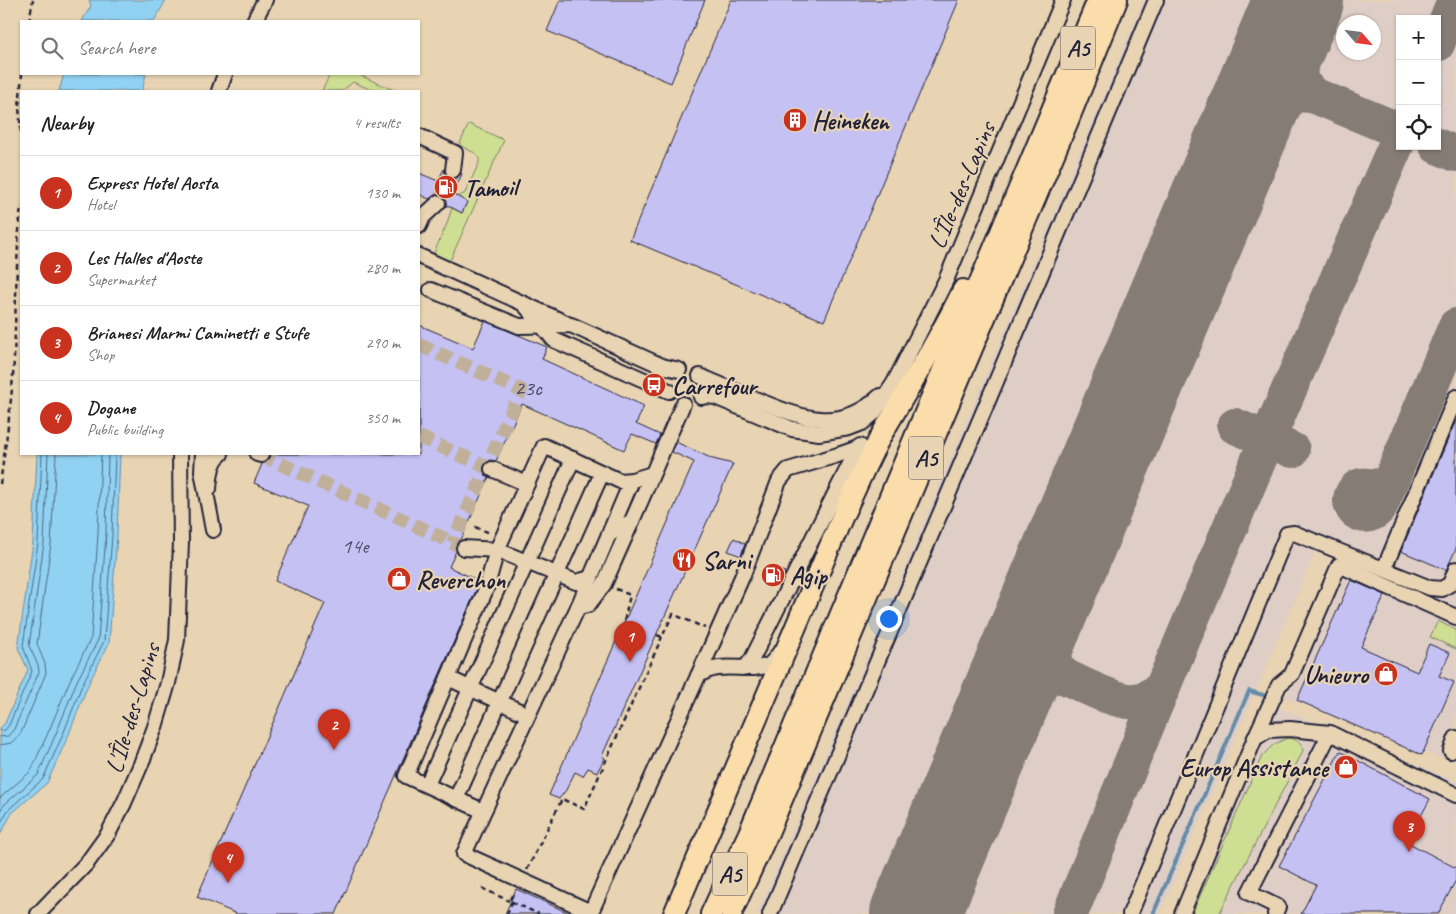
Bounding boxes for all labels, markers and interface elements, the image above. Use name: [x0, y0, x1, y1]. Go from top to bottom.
north arrow: [1336, 15, 1381, 60]
map controls: [1396, 15, 1441, 150]
button: +: [1396, 15, 1441, 60]
search box: [20, 20, 420, 75]
road number: A5: [1060, 26, 1096, 70]
icon: search: [38, 34, 66, 62]
text: Search here: [78, 36, 155, 60]
button: −: [1396, 60, 1441, 105]
place label: Heineken: [812, 105, 890, 137]
button: locate: [1396, 105, 1441, 150]
building icon: Heineken: [782, 107, 808, 133]
text: Nearby: [40, 110, 93, 136]
text: 4 results: [353, 113, 400, 133]
street label: L'Île-des-Lapins: [921, 115, 1004, 253]
text: Express Hotel Aosta: [87, 171, 218, 195]
place label: Tamoil: [464, 172, 522, 204]
fuel station icon: Tamoil: [433, 174, 459, 200]
text: 1: [52, 183, 60, 203]
text: 130 m: [366, 183, 400, 203]
text: Hotel: [87, 195, 115, 215]
text: Les Halles d'Aoste: [87, 246, 201, 270]
text: 2: [52, 258, 60, 278]
text: 280 m: [366, 258, 400, 278]
text: Supermarket: [87, 270, 155, 290]
text: Brianesi Marmi Caminetti e Stufe: [87, 321, 308, 345]
text: 3: [52, 333, 60, 353]
text: 290 m: [366, 333, 400, 353]
text: Shop: [87, 345, 114, 365]
place label: Carrefour: [672, 370, 759, 402]
bus stop icon: Carrefour: [641, 372, 667, 398]
house number: 23c: [514, 374, 543, 402]
text: Dogane: [87, 396, 135, 420]
text: 4: [52, 408, 60, 428]
text: 350 m: [366, 408, 400, 428]
text: Public building: [87, 420, 163, 440]
road number: A5: [908, 436, 944, 479]
house number: 14e: [342, 532, 370, 560]
place label: Sarni: [702, 545, 754, 577]
restaurant icon: Sarni: [671, 547, 697, 573]
place label: Agip: [790, 560, 829, 592]
fuel station icon: Agip: [760, 562, 786, 588]
place label: Reverchon: [416, 564, 506, 596]
shop icon: Reverchon: [386, 566, 412, 592]
your location: [876, 606, 902, 632]
pin: 1: [614, 621, 646, 662]
street label: L'Île-des-Lapins: [98, 637, 169, 777]
place label: Unieuro: [1304, 659, 1370, 691]
shop icon: Unieuro: [1373, 661, 1399, 687]
pin: 2: [318, 709, 350, 750]
place label: Europ Assistance: [1180, 752, 1330, 784]
shop icon: Europ Assistance: [1333, 754, 1359, 780]
pin: 3: [1393, 811, 1425, 852]
pin: 4: [212, 842, 244, 883]
road number: A5: [712, 852, 748, 896]

